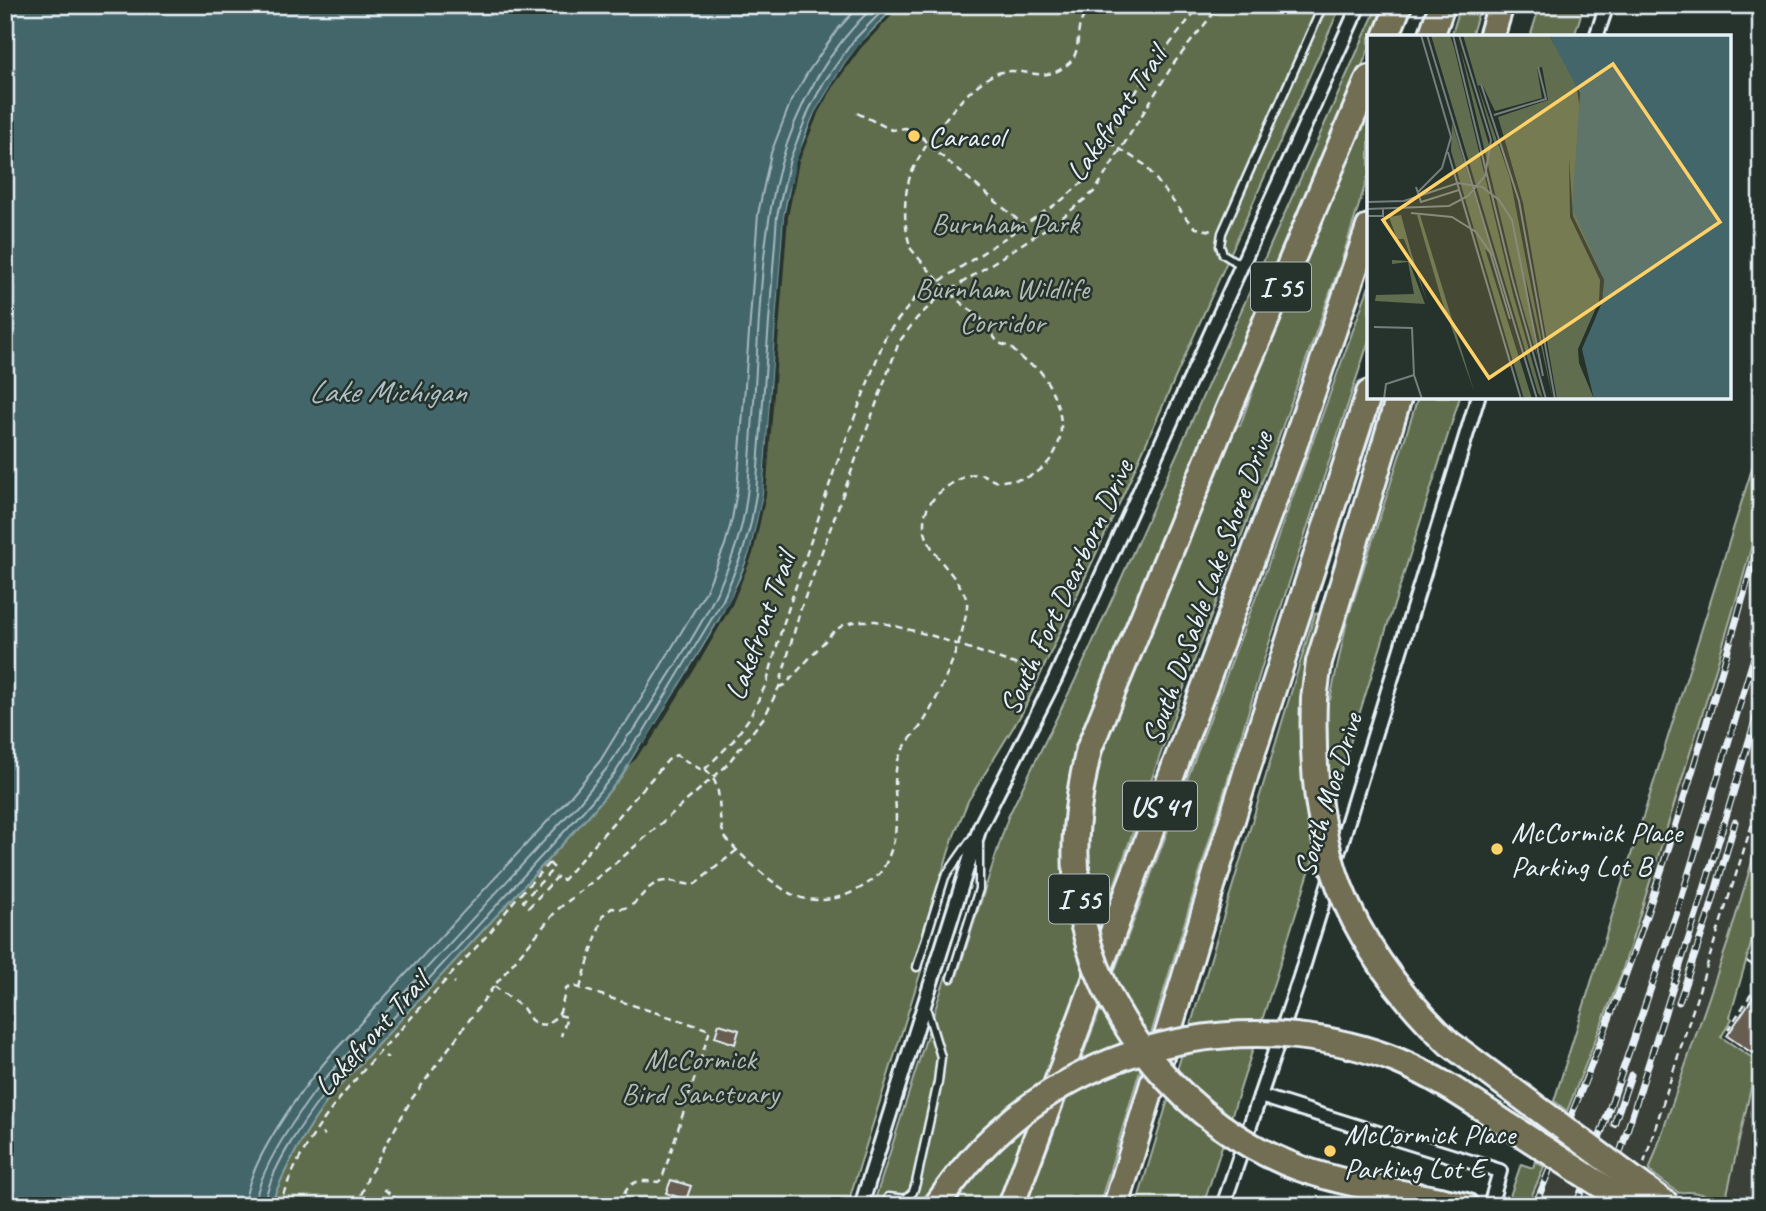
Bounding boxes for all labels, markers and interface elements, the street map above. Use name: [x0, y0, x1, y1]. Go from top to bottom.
street label: Lakefront Trail: [1057, 35, 1178, 189]
inset map: [1367, 35, 1731, 399]
place label: Caracol: [928, 117, 1009, 155]
marker: Caracol: [906, 128, 922, 144]
park label: Burnham Park: [931, 204, 1081, 242]
road number: I 55: [1251, 262, 1311, 312]
park label: Burnham Wildlife Corridor: [915, 269, 1091, 341]
water label: Lake Michigan: [309, 371, 468, 412]
street label: South DuSable Lake Shore Drive: [1133, 424, 1282, 750]
street label: South Fort Dearborn Drive: [990, 451, 1143, 721]
street label: Lakefront Trail: [716, 542, 806, 705]
street label: South Moe Drive: [1285, 706, 1372, 882]
road number: US 41: [1123, 782, 1197, 830]
place label: McCormick Place Parking Lot B: [1511, 813, 1684, 885]
marker: McCormick Place Parking Lot B: [1489, 841, 1505, 857]
road number: I 55: [1049, 874, 1109, 923]
street label: Lakefront Trail: [305, 960, 440, 1104]
park label: McCormick Bird Sanctuary: [621, 1040, 781, 1112]
place label: McCormick Place Parking Lot E: [1344, 1115, 1517, 1187]
marker: McCormick Place Parking Lot E: [1322, 1143, 1338, 1159]

